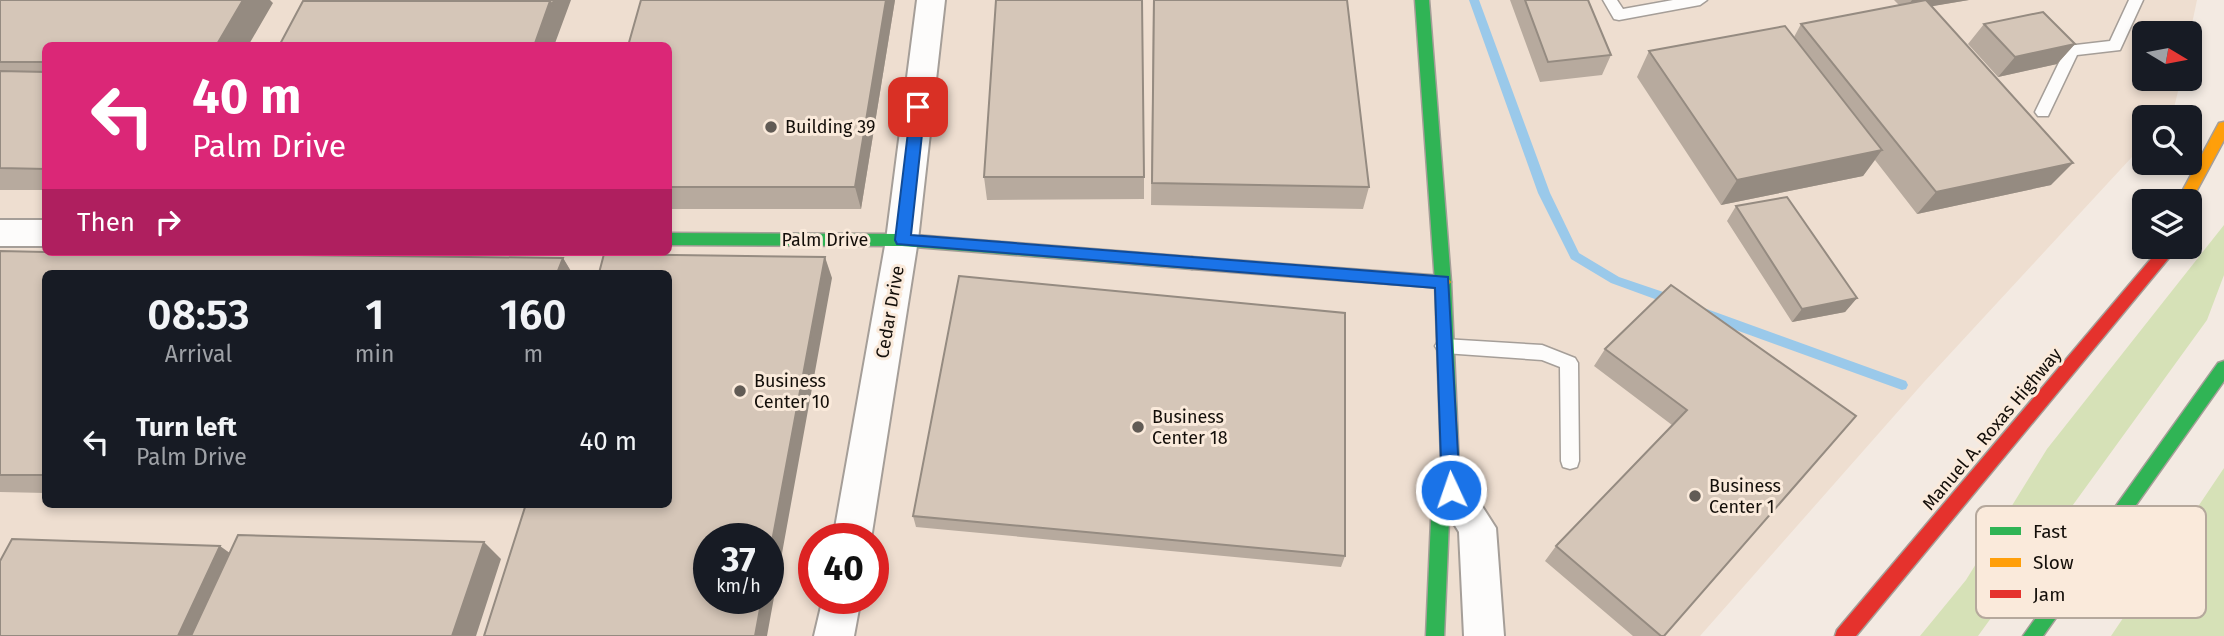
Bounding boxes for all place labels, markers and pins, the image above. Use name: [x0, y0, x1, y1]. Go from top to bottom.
pin: [888, 77, 948, 137]
place label: Building 39: [785, 116, 875, 138]
marker: Building 39: [763, 119, 779, 135]
place label: Business Center 10: [754, 370, 830, 413]
marker: Business Center 10: [732, 383, 748, 399]
place label: Business Center 18: [1152, 406, 1228, 449]
marker: Business Center 18: [1130, 419, 1146, 435]
place label: Business Center 1: [1709, 475, 1781, 518]
marker: Business Center 1: [1687, 488, 1703, 504]

